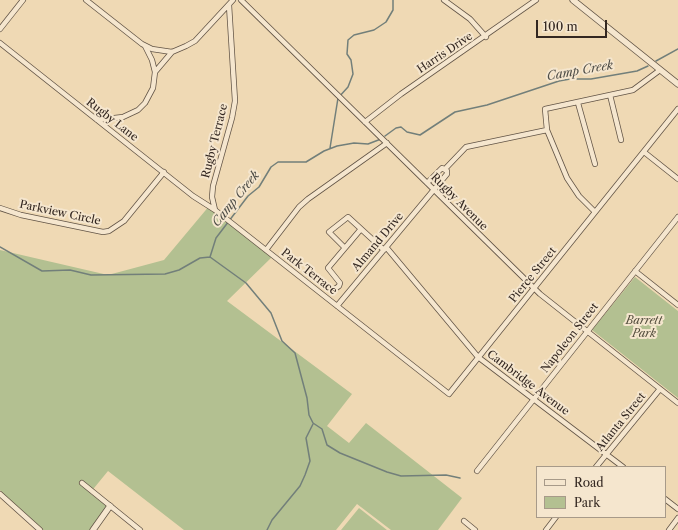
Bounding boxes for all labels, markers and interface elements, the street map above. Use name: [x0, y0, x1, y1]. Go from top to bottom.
scale bar: [538, 12, 609, 38]
text: 100 m: [543, 19, 578, 34]
street label: Harris Drive: [415, 30, 475, 76]
water label: Camp Creek: [546, 58, 614, 84]
street label: Rugby Lane: [83, 96, 141, 144]
street label: Rugby Terrace: [199, 102, 231, 180]
water label: Camp Creek: [209, 168, 263, 230]
street label: Rugby Avenue: [428, 171, 490, 233]
street label: Parkview Circle: [18, 198, 102, 228]
street label: Almand Drive: [350, 210, 406, 274]
street label: Pierce Street: [507, 245, 559, 305]
street label: Park Terrace: [278, 246, 340, 298]
street label: Napoleon Street: [539, 300, 601, 376]
park label: Barrett Park: [626, 314, 662, 340]
street label: Cambridge Avenue: [484, 348, 572, 418]
street label: Atlanta Street: [593, 390, 649, 454]
legend: [536, 466, 666, 518]
text: Road: [574, 475, 604, 490]
text: Park: [574, 495, 600, 510]

